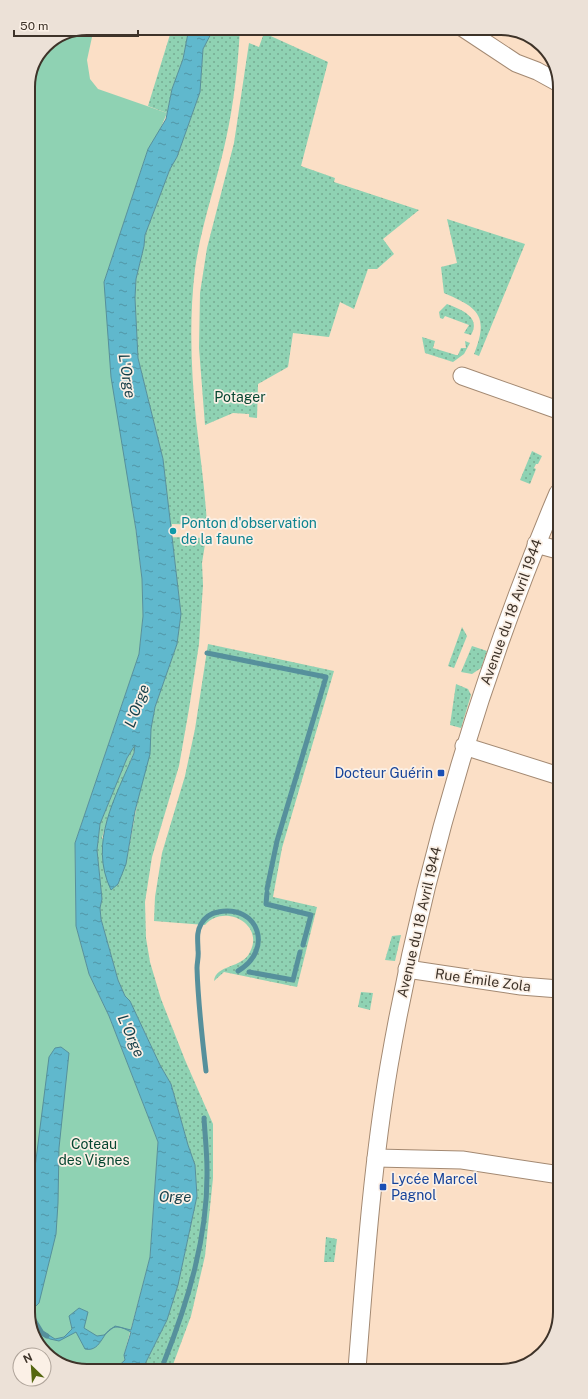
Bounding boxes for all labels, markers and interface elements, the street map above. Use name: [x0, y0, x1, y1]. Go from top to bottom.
scale bar: [14, 12, 138, 38]
text: 50 m: [20, 19, 48, 33]
water label: L'Orge: [116, 353, 139, 399]
park label: Potager: [214, 389, 266, 405]
place label: Ponton d'observation de la faune: [181, 515, 317, 547]
marker: Ponton d'observation de la faune: [168, 526, 178, 536]
street label: Avenue du 18 Avril 1944: [477, 537, 545, 687]
water label: L'Orge: [121, 682, 152, 730]
place label: Docteur Guérin: [334, 765, 433, 781]
marker: Docteur Guérin: [436, 768, 446, 778]
street label: Avenue du 18 Avril 1944: [394, 845, 444, 999]
street label: Rue Émile Zola: [434, 964, 532, 995]
water label: L'Orge: [115, 1012, 148, 1060]
park label: Coteau des Vignes: [59, 1136, 129, 1168]
place label: Lycée Marcel Pagnol: [391, 1171, 478, 1203]
marker: Lycée Marcel Pagnol: [378, 1182, 388, 1192]
water label: Orge: [159, 1188, 191, 1205]
north arrow: [12, 1347, 52, 1387]
text: N: [21, 1351, 34, 1365]

